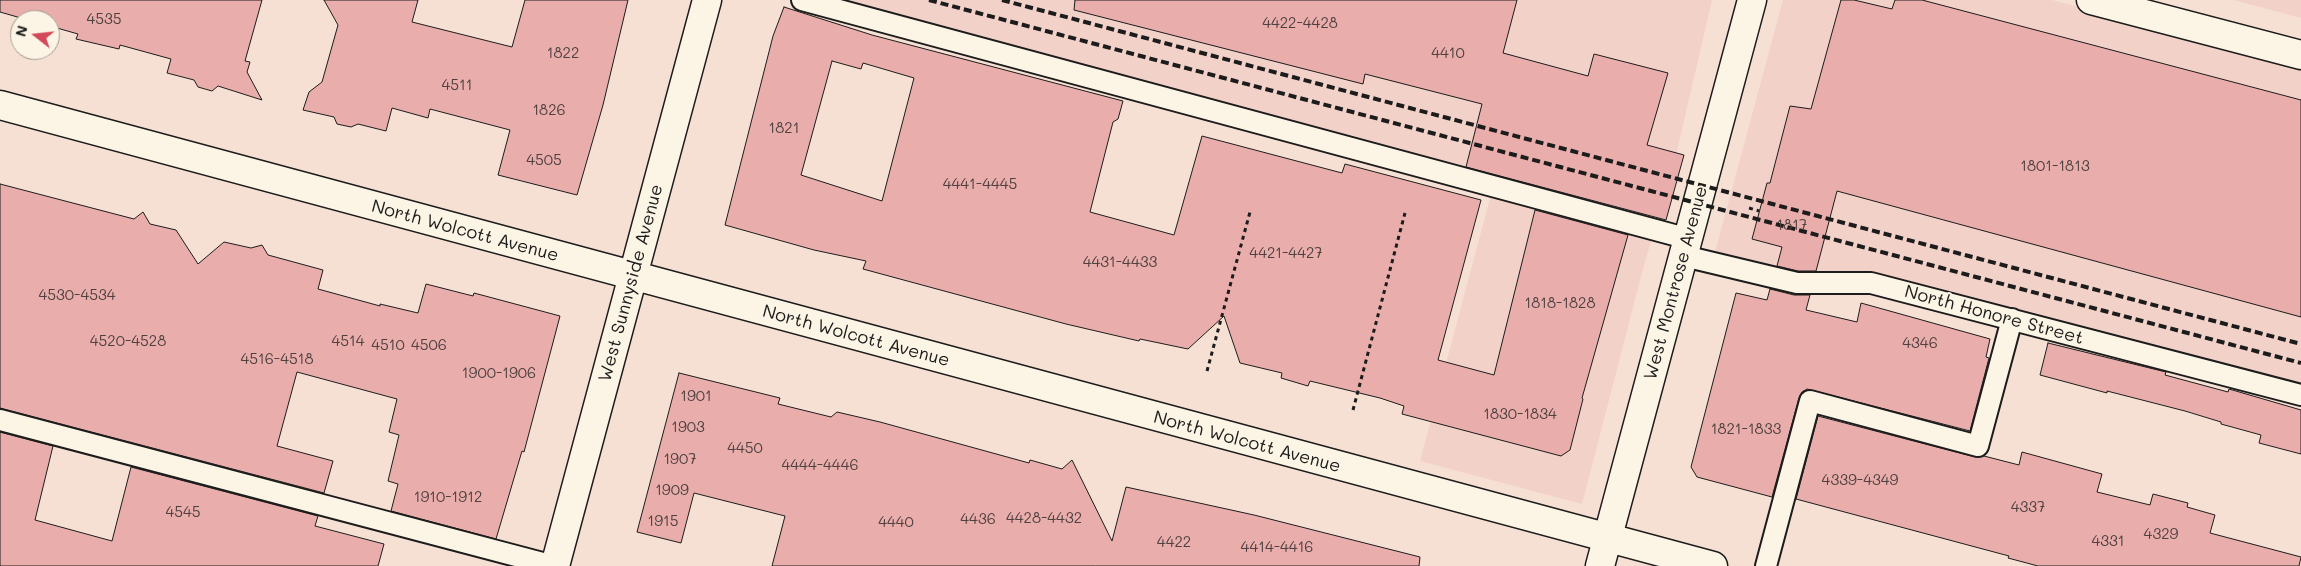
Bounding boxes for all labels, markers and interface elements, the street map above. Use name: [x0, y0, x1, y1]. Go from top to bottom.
north arrow: [10, 10, 60, 60]
house number: 4535: [86, 10, 122, 28]
house number: 4422-4428: [1262, 14, 1338, 32]
text: N: [10, 23, 32, 39]
house number: 1822: [547, 44, 579, 62]
house number: 4410: [1431, 44, 1465, 62]
house number: 4511: [442, 76, 472, 94]
house number: 1826: [532, 101, 566, 119]
house number: 1821: [769, 119, 799, 137]
house number: 4505: [526, 151, 562, 169]
house number: 1801-1813: [2020, 157, 2090, 175]
house number: 4441-4445: [943, 175, 1017, 193]
street label: West Sunnyside Avenue: [594, 182, 668, 384]
street label: West Montrose Avenue: [1640, 184, 1712, 382]
street label: North Wolcott Avenue: [369, 196, 561, 266]
house number: 1817: [1777, 216, 1807, 234]
house number: 4421-4427: [1249, 244, 1323, 262]
house number: 4431-4433: [1083, 253, 1157, 271]
street label: North Honore Street: [1902, 281, 2086, 349]
house number: 4530-4534: [38, 286, 116, 304]
house number: 1818-1828: [1524, 294, 1596, 312]
street label: North Wolcott Avenue: [760, 301, 952, 371]
house number: 4520-4528: [90, 332, 166, 350]
house number: 4514: [331, 332, 365, 350]
house number: 4346: [1902, 334, 1938, 352]
house number: 4510: [371, 336, 405, 354]
house number: 4506: [411, 336, 447, 354]
house number: 4516-4518: [241, 350, 313, 368]
house number: 1900-1906: [462, 364, 536, 382]
house number: 1901: [680, 387, 712, 405]
house number: 1830-1834: [1483, 405, 1557, 423]
street label: North Wolcott Avenue: [1151, 407, 1343, 477]
house number: 1903: [671, 418, 705, 436]
house number: 1821-1833: [1711, 420, 1781, 438]
house number: 4450: [727, 439, 763, 457]
house number: 1907: [663, 450, 697, 468]
house number: 4444-4446: [781, 456, 859, 474]
house number: 4339-4349: [1822, 471, 1898, 489]
house number: 1909: [655, 481, 689, 499]
house number: 1910-1912: [414, 488, 482, 506]
house number: 4337: [2011, 498, 2045, 516]
house number: 4545: [165, 503, 201, 521]
house number: 4428-4432: [1006, 509, 1082, 527]
house number: 4436: [960, 510, 996, 528]
house number: 1915: [647, 512, 679, 530]
house number: 4440: [878, 513, 914, 531]
house number: 4329: [2144, 525, 2178, 543]
house number: 4331: [2091, 532, 2125, 550]
house number: 4422: [1157, 533, 1191, 551]
house number: 4414-4416: [1241, 538, 1313, 556]

